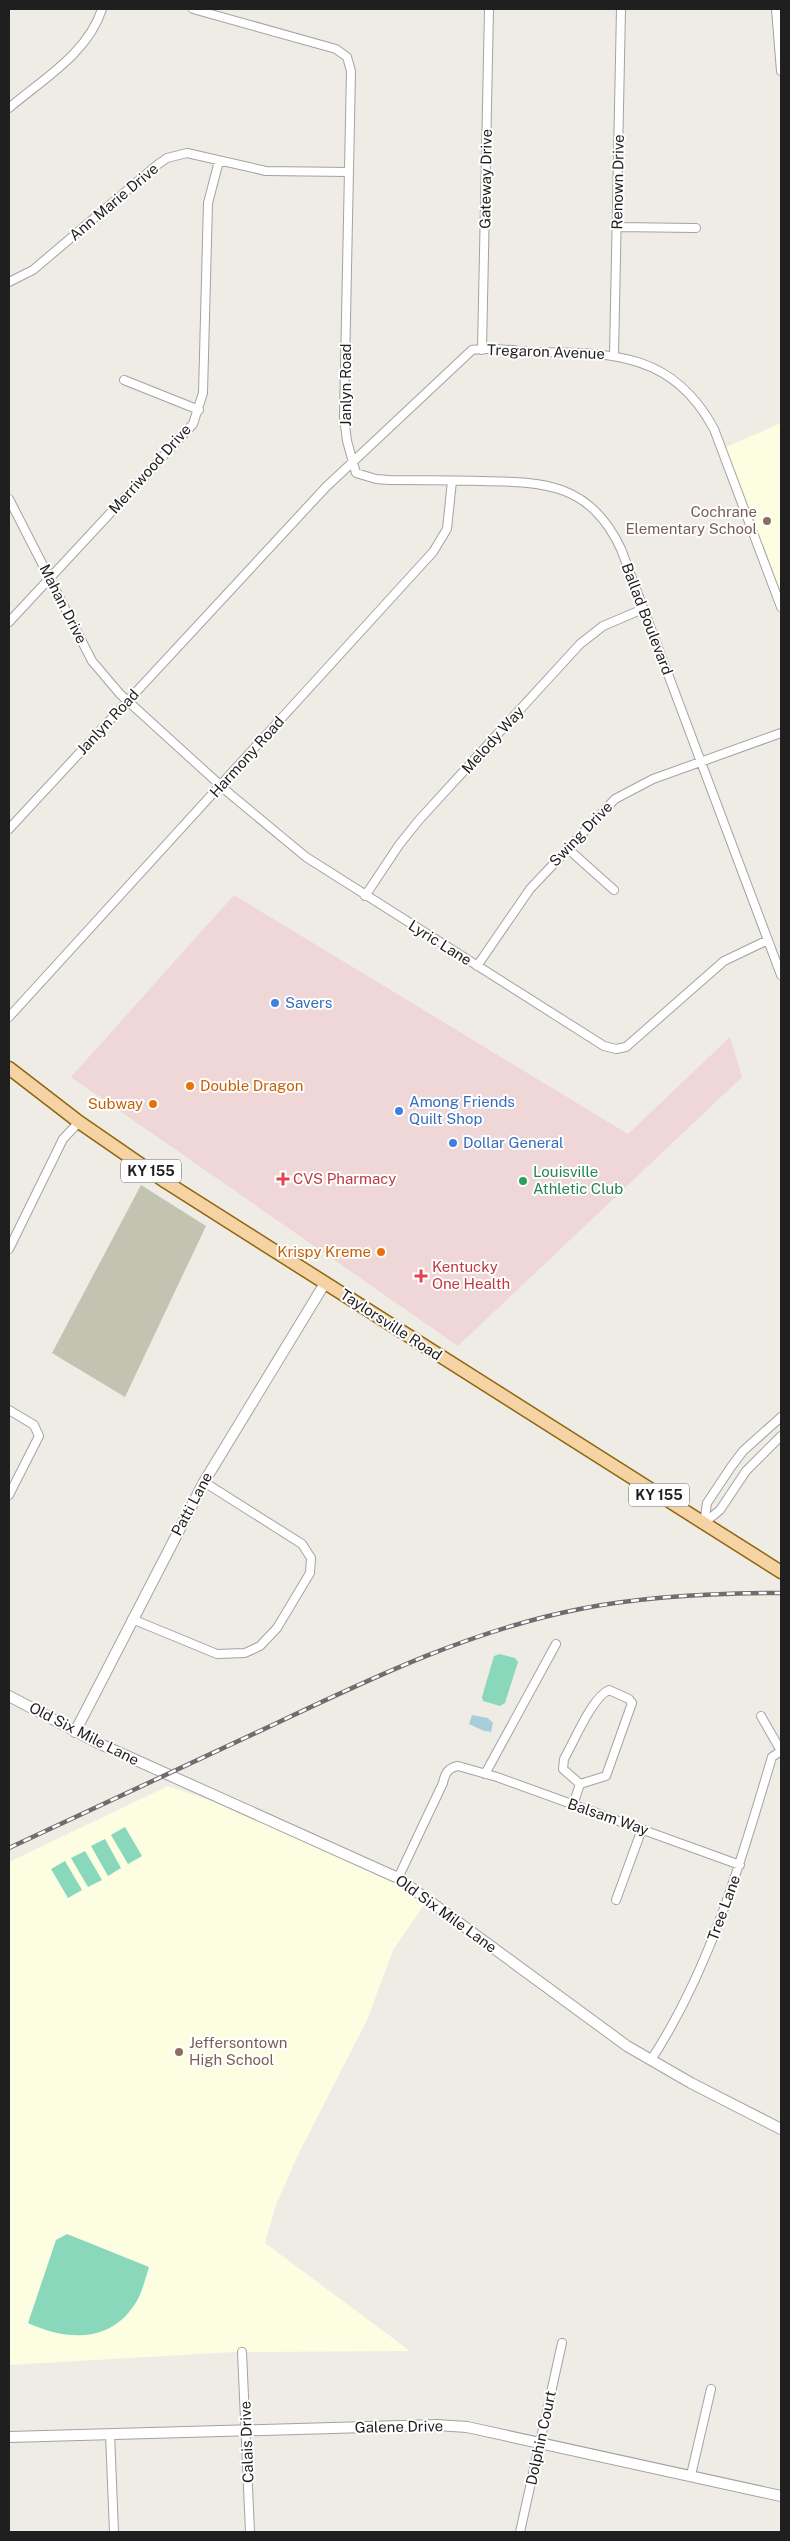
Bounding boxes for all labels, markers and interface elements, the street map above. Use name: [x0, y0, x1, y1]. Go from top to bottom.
street label: Gateway Drive: [476, 129, 495, 229]
street label: Renown Drive: [608, 134, 627, 230]
street label: Ann Marie Drive: [66, 160, 162, 244]
street label: Tregaron Avenue: [487, 341, 605, 362]
street label: Janlyn Road: [337, 344, 354, 426]
street label: Merriwood Drive: [105, 421, 194, 517]
place label: Cochrane Elementary School: [625, 503, 757, 537]
marker: Cochrane Elementary School: [761, 515, 773, 527]
street label: Mahan Drive: [36, 561, 91, 646]
street label: Ballad Boulevard: [618, 561, 677, 677]
street label: Janlyn Road: [73, 686, 142, 758]
street label: Melody Way: [458, 703, 527, 777]
street label: Harmony Road: [206, 713, 287, 800]
street label: Swing Drive: [546, 798, 616, 869]
street label: Lyric Lane: [406, 916, 475, 969]
place label: Savers: [285, 994, 332, 1011]
marker: Savers: [269, 997, 281, 1009]
place label: Double Dragon: [200, 1077, 303, 1094]
marker: Double Dragon: [184, 1080, 196, 1092]
place label: Among Friends Quilt Shop: [409, 1093, 515, 1127]
place label: Subway: [88, 1095, 143, 1112]
marker: Subway: [147, 1098, 159, 1110]
marker: Among Friends Quilt Shop: [393, 1105, 405, 1117]
place label: Dollar General: [463, 1134, 564, 1151]
marker: Dollar General: [447, 1137, 459, 1149]
road number: KY 155: [121, 1160, 181, 1182]
place label: Louisville Athletic Club: [533, 1163, 623, 1197]
place label: CVS Pharmacy: [293, 1170, 396, 1187]
marker: CVS Pharmacy: [277, 1173, 289, 1185]
marker: Louisville Athletic Club: [517, 1175, 529, 1187]
place label: Krispy Kreme: [277, 1243, 371, 1260]
marker: Krispy Kreme: [375, 1246, 387, 1258]
place label: Kentucky One Health: [432, 1258, 510, 1292]
marker: Kentucky One Health: [414, 1269, 428, 1283]
street label: Taylorsville Road: [337, 1285, 445, 1364]
street label: Patti Lane: [168, 1469, 215, 1538]
road number: KY 155: [629, 1484, 689, 1506]
street label: Old Six Mile Lane: [27, 1699, 142, 1769]
street label: Balsam Way: [565, 1795, 651, 1838]
street label: Old Six Mile Lane: [392, 1871, 500, 1956]
street label: Tree Lane: [704, 1873, 743, 1943]
place label: Jeffersontown High School: [189, 2034, 288, 2068]
marker: Jeffersontown High School: [173, 2046, 185, 2058]
street label: Dolphin Court: [522, 2389, 559, 2487]
street label: Calais Drive: [237, 2401, 256, 2483]
street label: Galene Drive: [355, 2417, 443, 2436]

